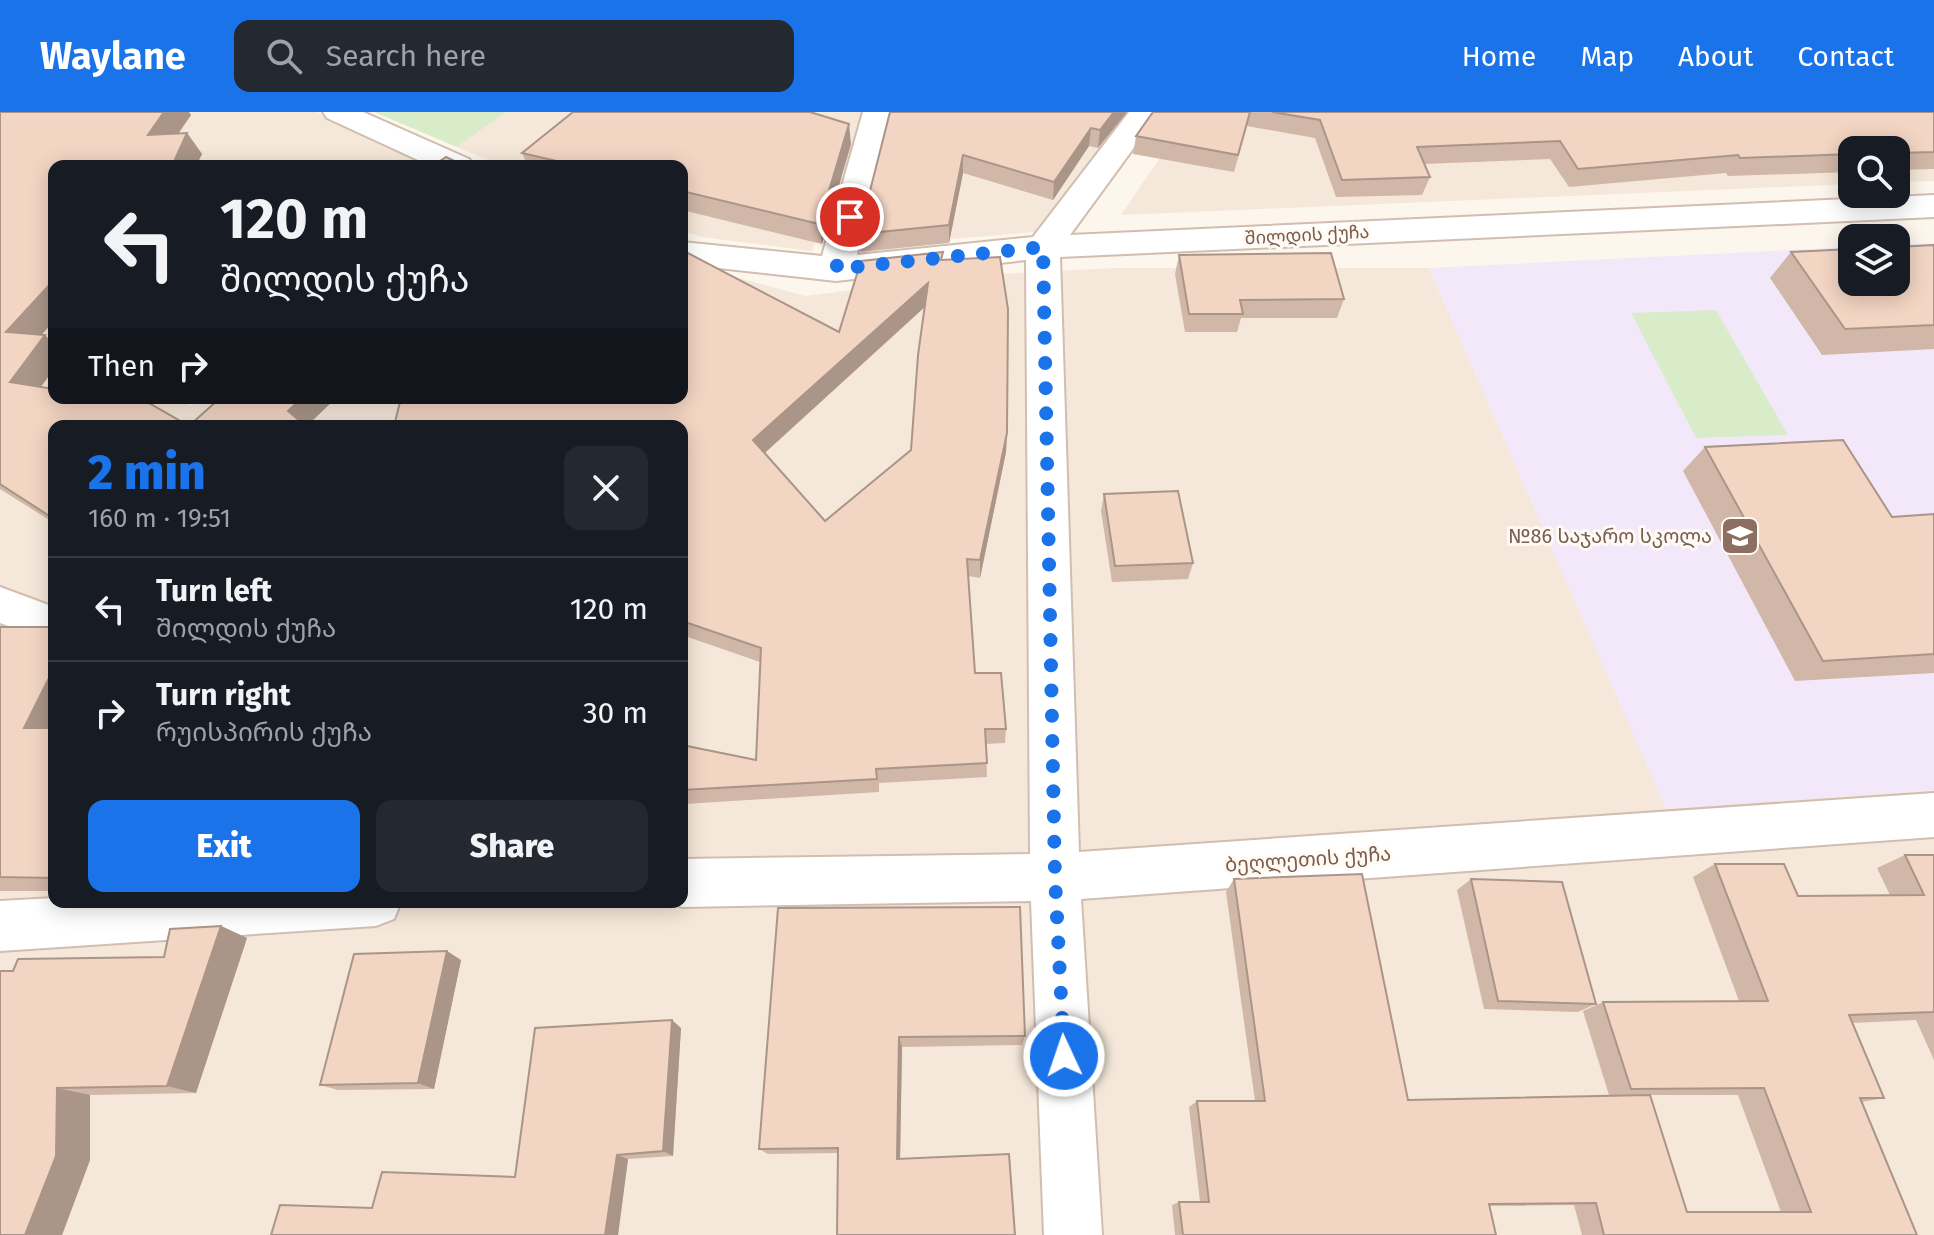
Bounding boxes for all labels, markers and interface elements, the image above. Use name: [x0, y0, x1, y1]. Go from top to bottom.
search box: [234, 20, 794, 92]
text: Waylane: [40, 33, 186, 79]
icon: search: [262, 34, 306, 78]
text: Search here: [326, 38, 486, 74]
text: Home: [1462, 40, 1536, 73]
text: Map: [1580, 40, 1634, 73]
text: About: [1678, 40, 1753, 73]
text: Contact: [1797, 40, 1894, 73]
map controls: [1838, 136, 1910, 296]
button: search: [1838, 136, 1910, 208]
pin: [816, 183, 884, 251]
text: 120 m: [220, 186, 368, 253]
icon: left: [88, 192, 192, 296]
icon: arrive: [828, 195, 872, 239]
street label: შილდის ქუჩა: [1244, 221, 1370, 249]
button: layers: [1838, 224, 1910, 296]
text: შილდის ქუჩა: [220, 258, 469, 302]
icon: right: [171, 344, 215, 388]
text: Then: [88, 348, 155, 384]
text: 2 min: [88, 444, 206, 502]
button: close: [564, 446, 648, 530]
text: 160 m · 19:51: [88, 503, 231, 534]
school or university icon: №86 საჯარო სკოლა: [1719, 515, 1761, 557]
place label: №86 საჯარო სკოლა: [1508, 524, 1712, 549]
text: Turn left: [156, 573, 272, 609]
icon: left: [88, 587, 132, 631]
text: 120 m: [570, 591, 648, 627]
text: შილდის ქუჩა: [156, 613, 336, 644]
text: Turn right: [156, 677, 291, 713]
icon: right: [88, 691, 132, 735]
text: 30 m: [583, 695, 648, 731]
text: რუისპირის ქუჩა: [156, 717, 372, 748]
button: Exit: [88, 800, 360, 892]
button: Share: [376, 800, 648, 892]
street label: ბეღლეთის ქუჩა: [1224, 841, 1392, 878]
position arrow: [1022, 1014, 1106, 1098]

